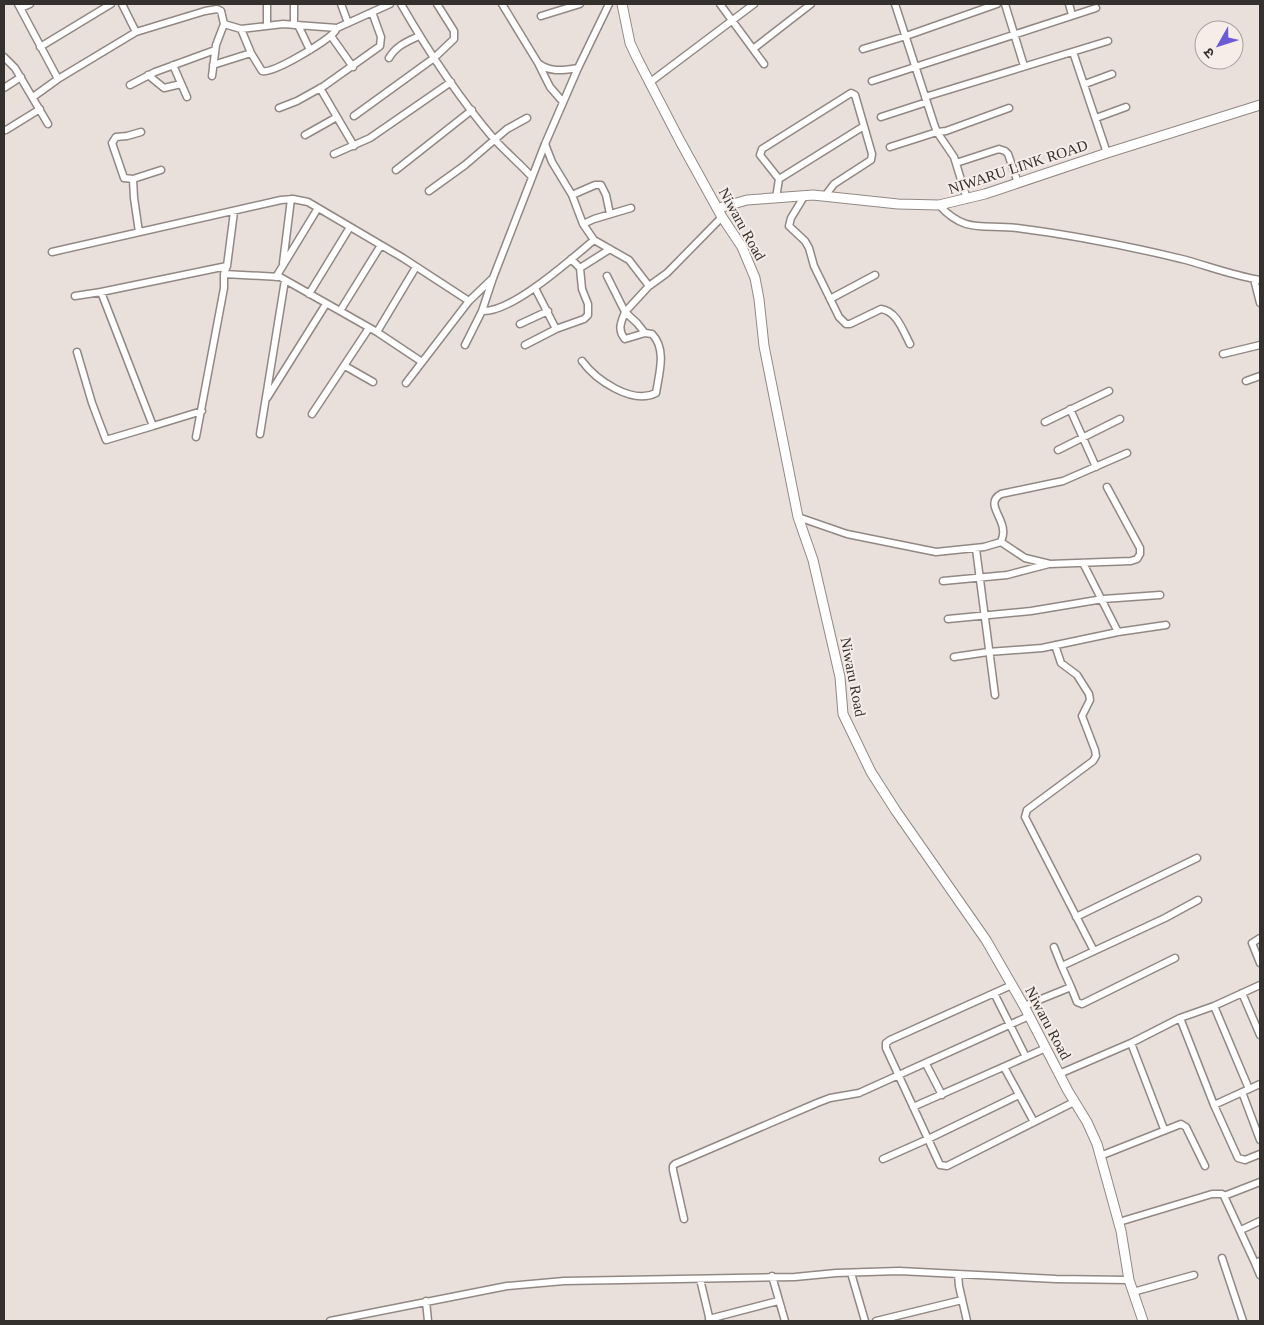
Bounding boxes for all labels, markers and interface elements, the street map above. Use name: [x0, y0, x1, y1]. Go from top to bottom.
north arrow: [1194, 20, 1244, 70]
text: उ: [1200, 44, 1218, 61]
street label: NIWARU LINK ROAD: [946, 137, 1090, 197]
street label: Niwaru Road: [716, 185, 769, 263]
street label: Niwaru Road: [837, 636, 869, 718]
street label: Niwaru Road: [1022, 984, 1074, 1063]

